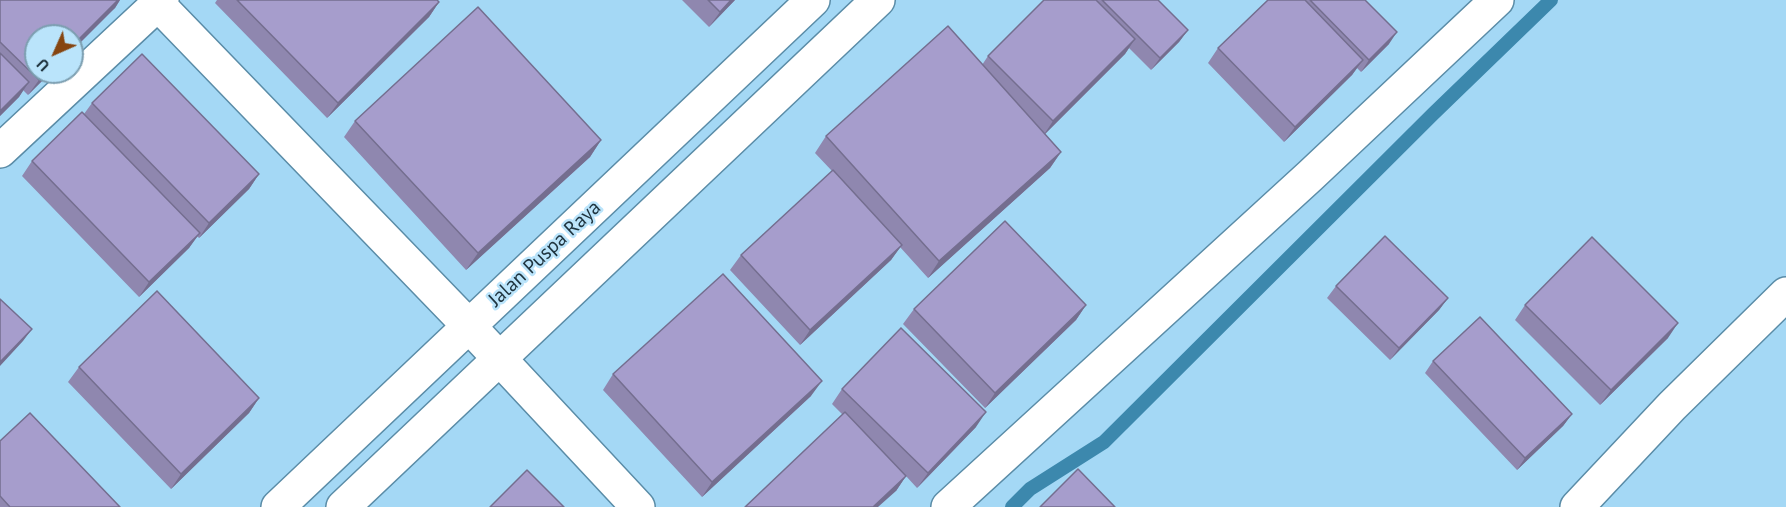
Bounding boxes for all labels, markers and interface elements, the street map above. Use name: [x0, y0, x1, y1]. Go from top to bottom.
north arrow: [24, 24, 84, 84]
text: U: [32, 55, 53, 76]
street label: Jalan Puspa Raya: [484, 196, 606, 312]

